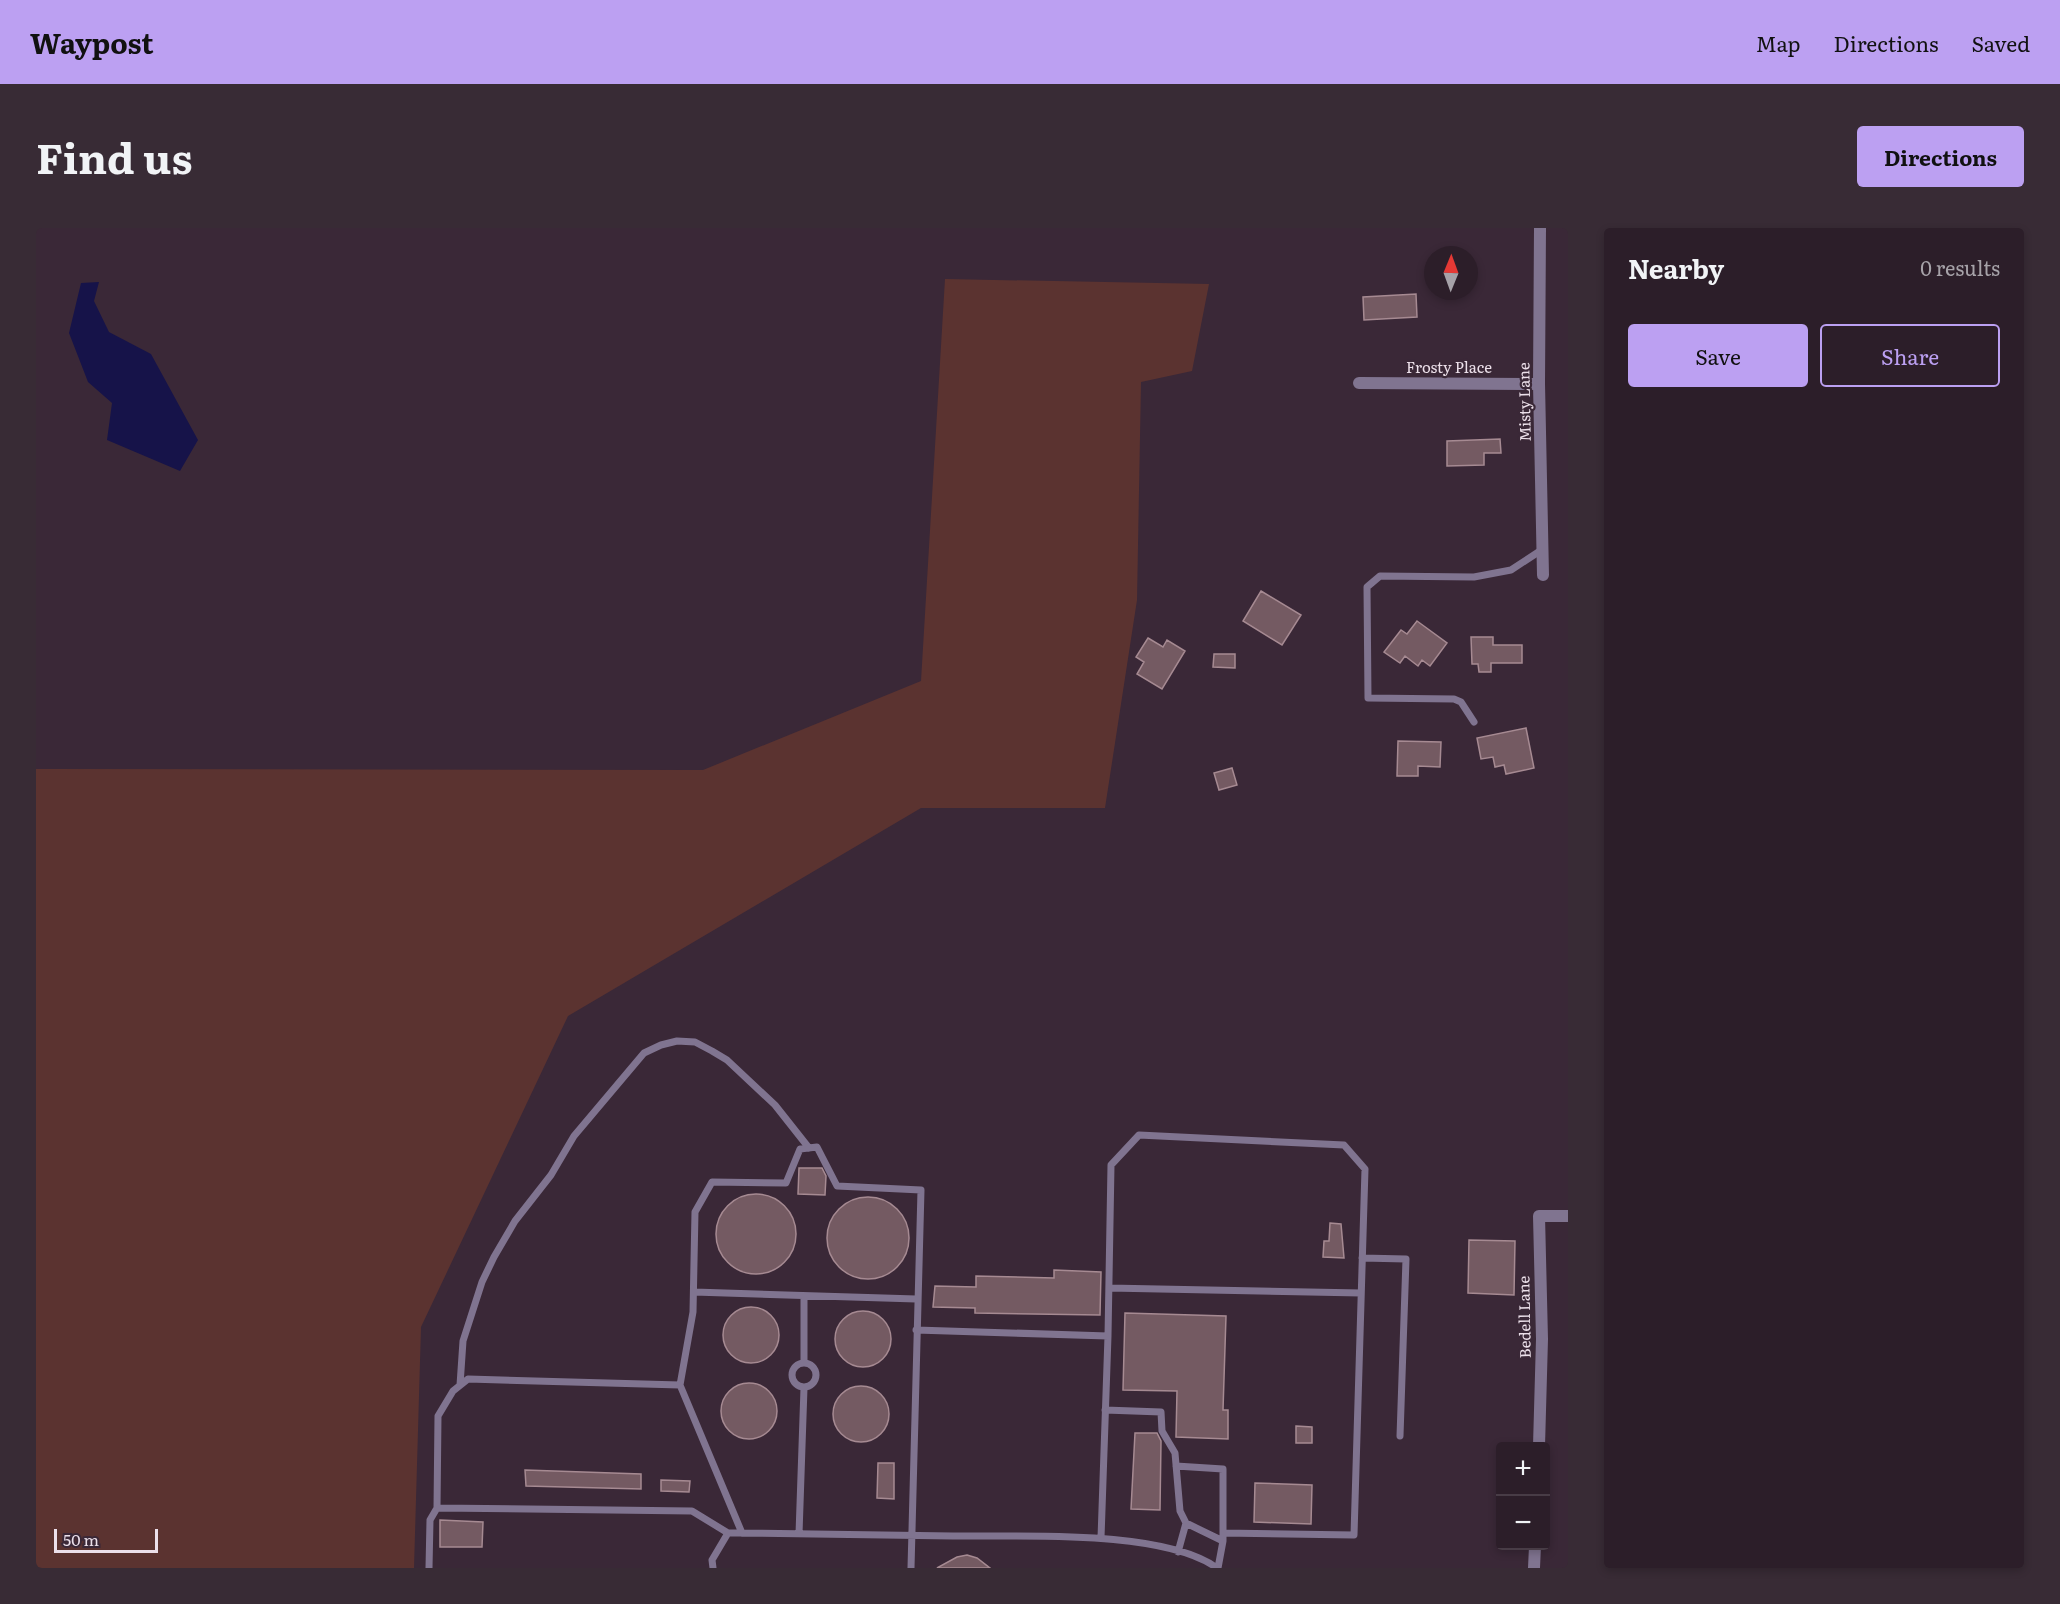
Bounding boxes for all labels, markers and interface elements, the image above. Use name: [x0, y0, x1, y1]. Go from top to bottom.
text: Waypost: [30, 21, 154, 63]
text: Map: [1756, 27, 1801, 58]
text: Directions: [1834, 27, 1939, 58]
text: Saved: [1972, 27, 2030, 58]
text: Find us: [36, 125, 193, 187]
button: Directions: [1857, 126, 2024, 187]
north arrow: [1424, 246, 1478, 300]
text: Nearby: [1628, 248, 1724, 287]
text: 0 results: [1920, 252, 2000, 282]
button: Save: [1628, 324, 1808, 387]
button: Share: [1820, 324, 2000, 387]
street label: Frosty Place: [1406, 355, 1492, 378]
street label: Misty Lane: [1511, 362, 1536, 442]
street label: Bedell Lane: [1511, 1275, 1536, 1358]
map controls: [1496, 1442, 1550, 1550]
button: +: [1496, 1442, 1550, 1496]
button: −: [1496, 1496, 1550, 1550]
scale bar: [54, 1526, 158, 1554]
text: 50 m: [63, 1527, 99, 1551]

